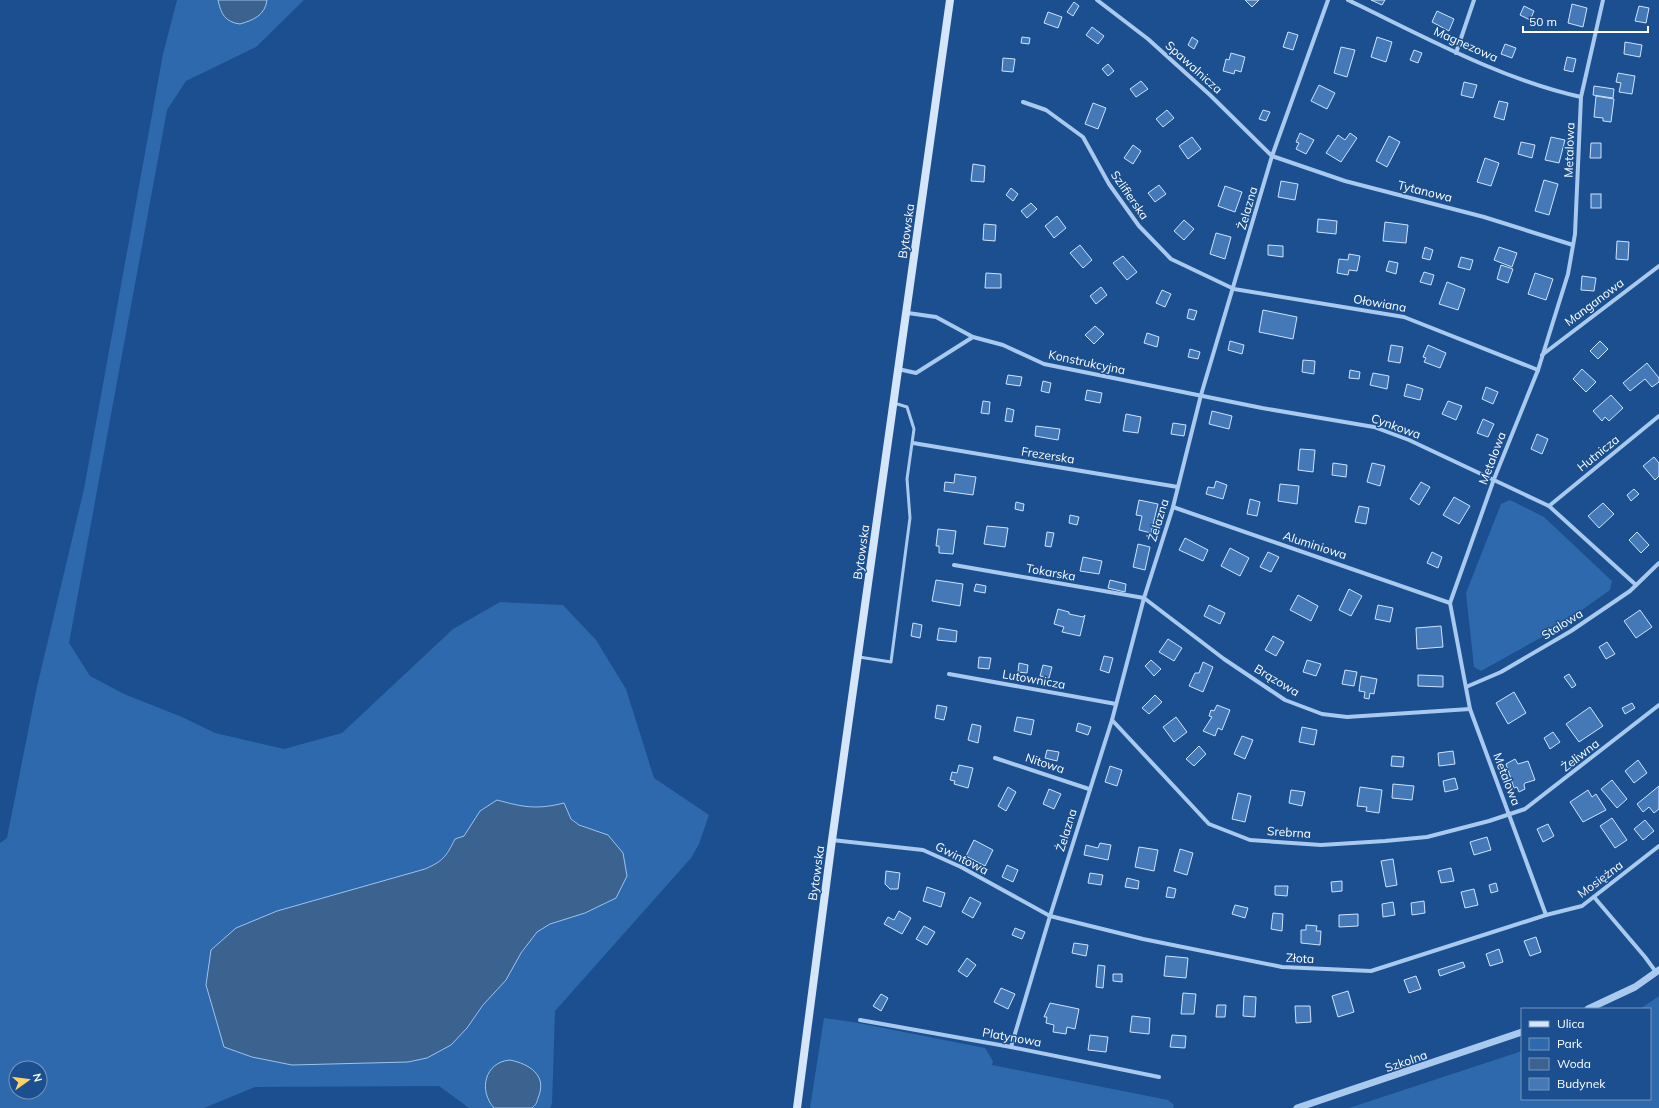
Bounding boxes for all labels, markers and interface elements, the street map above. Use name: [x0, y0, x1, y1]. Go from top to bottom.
scale bar: [1523, 8, 1648, 34]
text: 50 m: [1529, 14, 1557, 29]
street label: Magnezowa: [1432, 23, 1500, 65]
street label: Spawalnicza: [1162, 38, 1226, 96]
street label: Metalowa: [1561, 122, 1577, 178]
street label: Szlifierska: [1108, 168, 1152, 222]
street label: Tytanowa: [1396, 177, 1454, 205]
street label: Żelazna: [1234, 185, 1260, 231]
street label: Bytowska: [895, 203, 917, 259]
street label: Manganowa: [1561, 275, 1627, 329]
street label: Ołowiana: [1352, 291, 1408, 315]
street label: Konstrukcyjna: [1047, 347, 1127, 377]
street label: Cynkowa: [1369, 410, 1423, 442]
street label: Metalowa: [1475, 429, 1509, 487]
street label: Hutnicza: [1574, 432, 1622, 474]
street label: Frezerska: [1020, 443, 1076, 467]
street label: Żelazna: [1144, 497, 1172, 543]
street label: Bytowska: [850, 524, 872, 580]
street label: Aluminiowa: [1281, 528, 1349, 562]
street label: Tokarska: [1025, 560, 1077, 584]
street label: Stalowa: [1539, 605, 1585, 643]
street label: Brązowa: [1252, 661, 1302, 699]
street label: Lutownicza: [1001, 666, 1067, 692]
street label: Żeliwna: [1558, 736, 1602, 774]
street label: Nitowa: [1024, 750, 1066, 776]
street label: Metalowa: [1490, 750, 1524, 808]
street label: Żelazna: [1052, 807, 1080, 853]
street label: Srebrna: [1266, 823, 1312, 841]
street label: Gwintowa: [933, 838, 991, 878]
street label: Bytowska: [805, 845, 827, 901]
street label: Mosiężna: [1574, 857, 1626, 901]
street label: Złota: [1286, 950, 1314, 966]
legend: [1521, 1008, 1651, 1100]
text: Ulica: [1557, 1016, 1585, 1031]
street label: Platynowa: [981, 1024, 1043, 1050]
text: Park: [1557, 1036, 1583, 1051]
street label: Szkolna: [1383, 1047, 1429, 1075]
text: Woda: [1557, 1056, 1591, 1071]
north arrow: [8, 1060, 48, 1100]
text: N: [30, 1072, 46, 1083]
text: Budynek: [1557, 1076, 1606, 1091]

